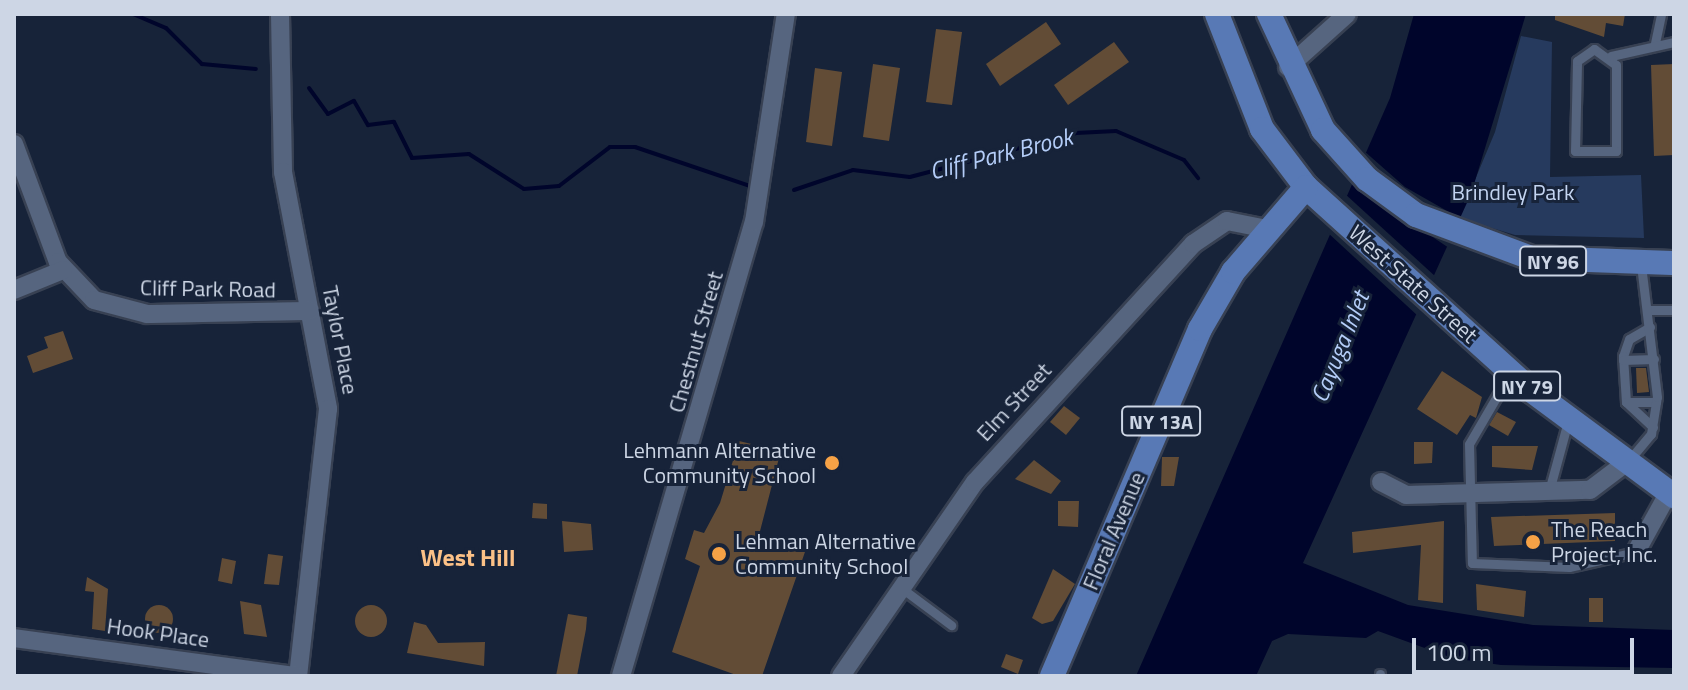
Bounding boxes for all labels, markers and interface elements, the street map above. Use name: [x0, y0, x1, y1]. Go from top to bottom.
water label: Cliff Park Brook: [926, 122, 1076, 186]
park label: Brindley Park: [1451, 180, 1575, 206]
street label: West State Street: [1343, 219, 1483, 349]
road number: NY 96: [1519, 245, 1587, 277]
street label: Chestnut Street: [663, 268, 729, 416]
street label: Cliff Park Road: [140, 275, 276, 303]
street label: Taylor Place: [317, 283, 363, 397]
water label: Cayuga Inlet: [1305, 288, 1375, 406]
street label: Elm Street: [971, 357, 1057, 447]
road number: NY 79: [1493, 370, 1561, 402]
road number: NY 13A: [1121, 405, 1201, 437]
place label: Lehmann Alternative Community School: [623, 437, 816, 488]
marker: Lehmann Alternative Community School: [823, 454, 841, 472]
street label: Floral Avenue: [1077, 468, 1151, 594]
place label: The Reach Project, Inc.: [1551, 516, 1658, 568]
place label: Lehman Alternative Community School: [735, 528, 916, 580]
marker: The Reach Project, Inc.: [1522, 531, 1544, 553]
district label: West Hill: [421, 544, 515, 572]
marker: Lehman Alternative Community School: [710, 545, 728, 563]
street label: Hook Place: [105, 613, 211, 653]
scale bar: [1416, 622, 1638, 672]
text: 100 m: [1426, 634, 1492, 670]

